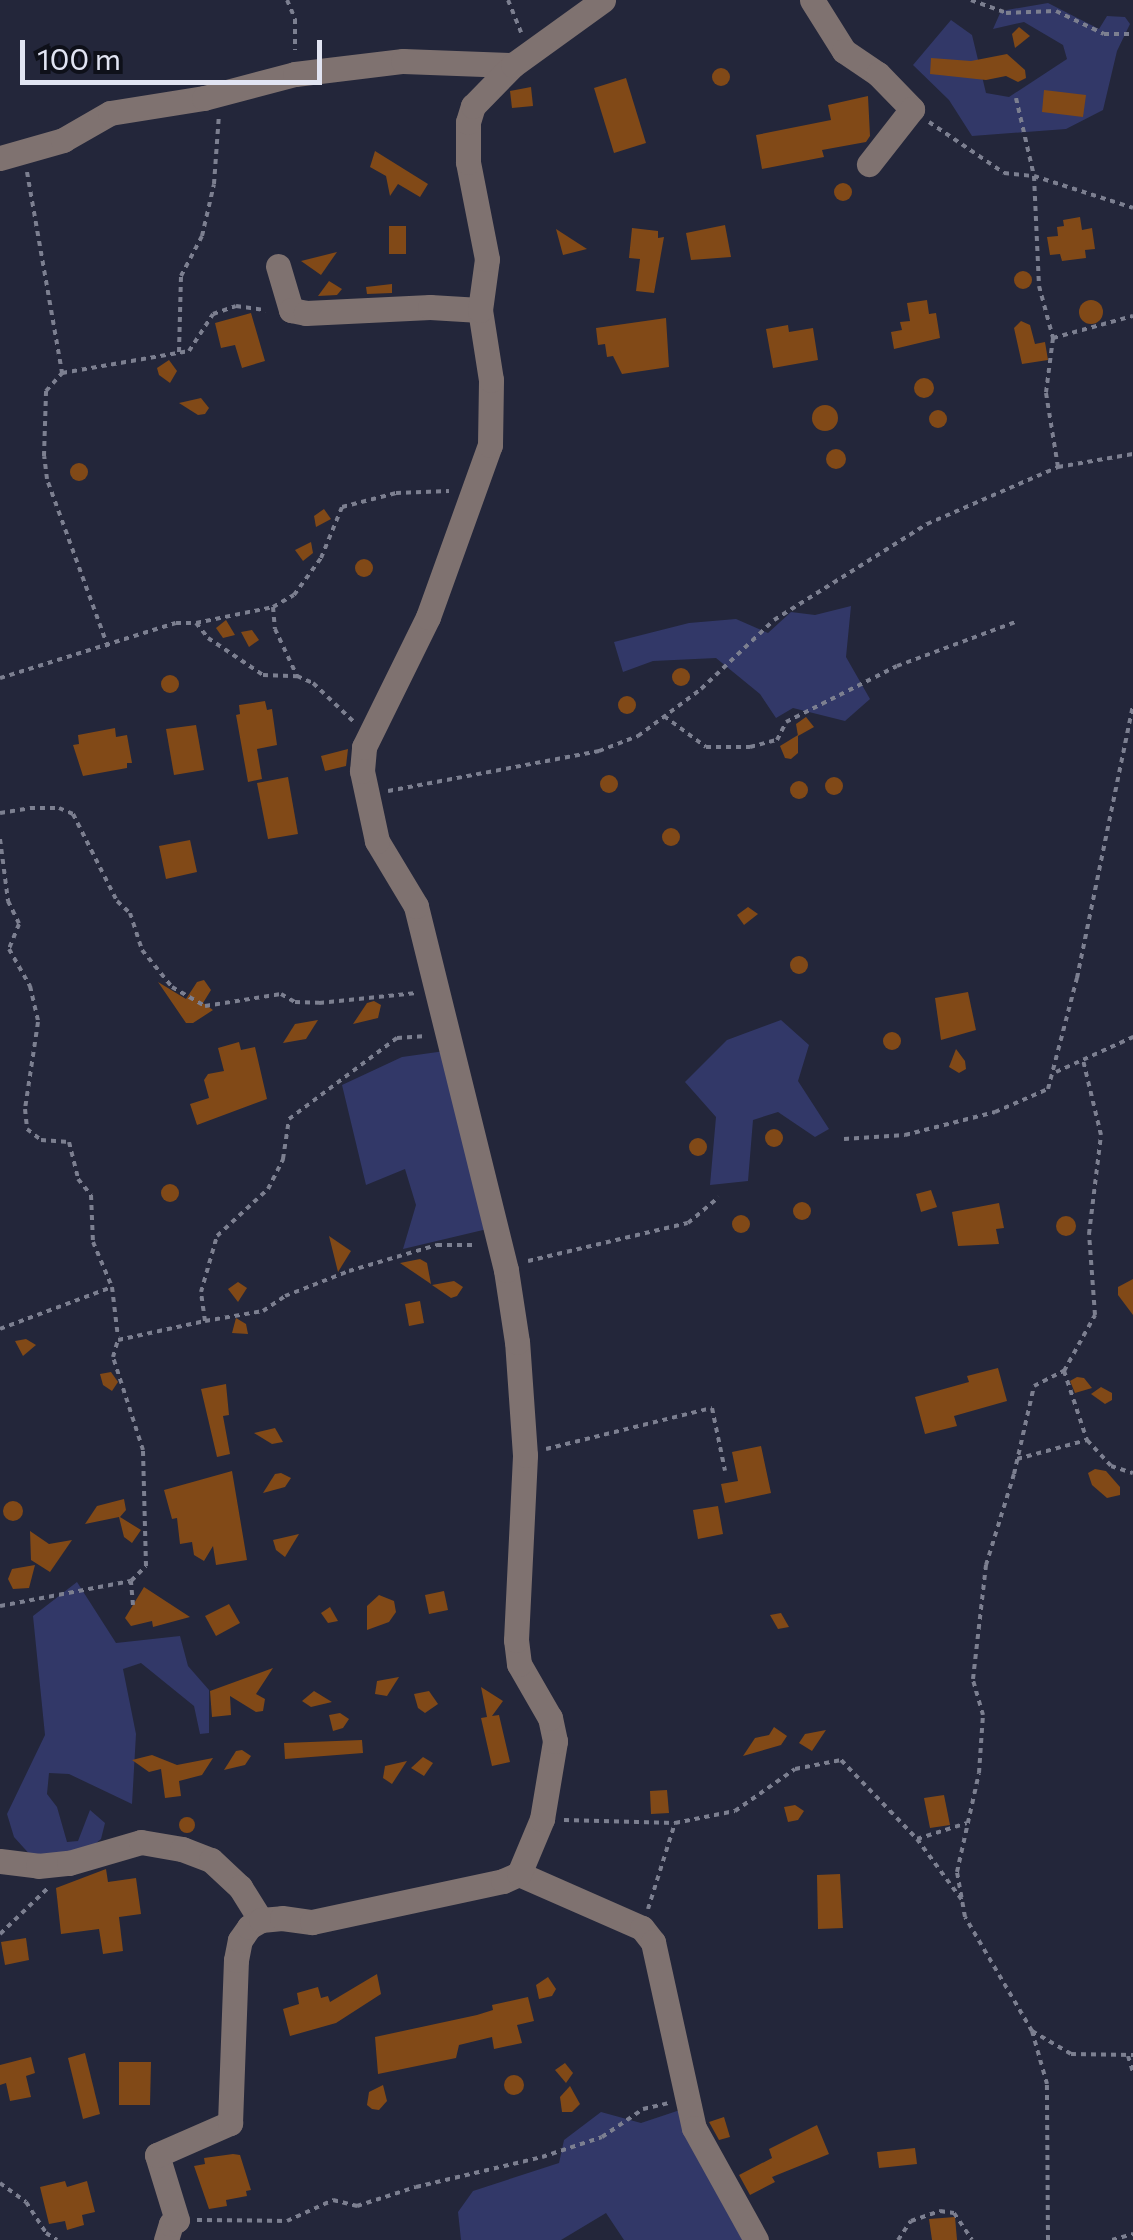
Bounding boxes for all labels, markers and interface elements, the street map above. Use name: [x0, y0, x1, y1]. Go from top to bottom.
scale bar: [25, 20, 328, 82]
text: 100 m: [37, 39, 121, 76]

